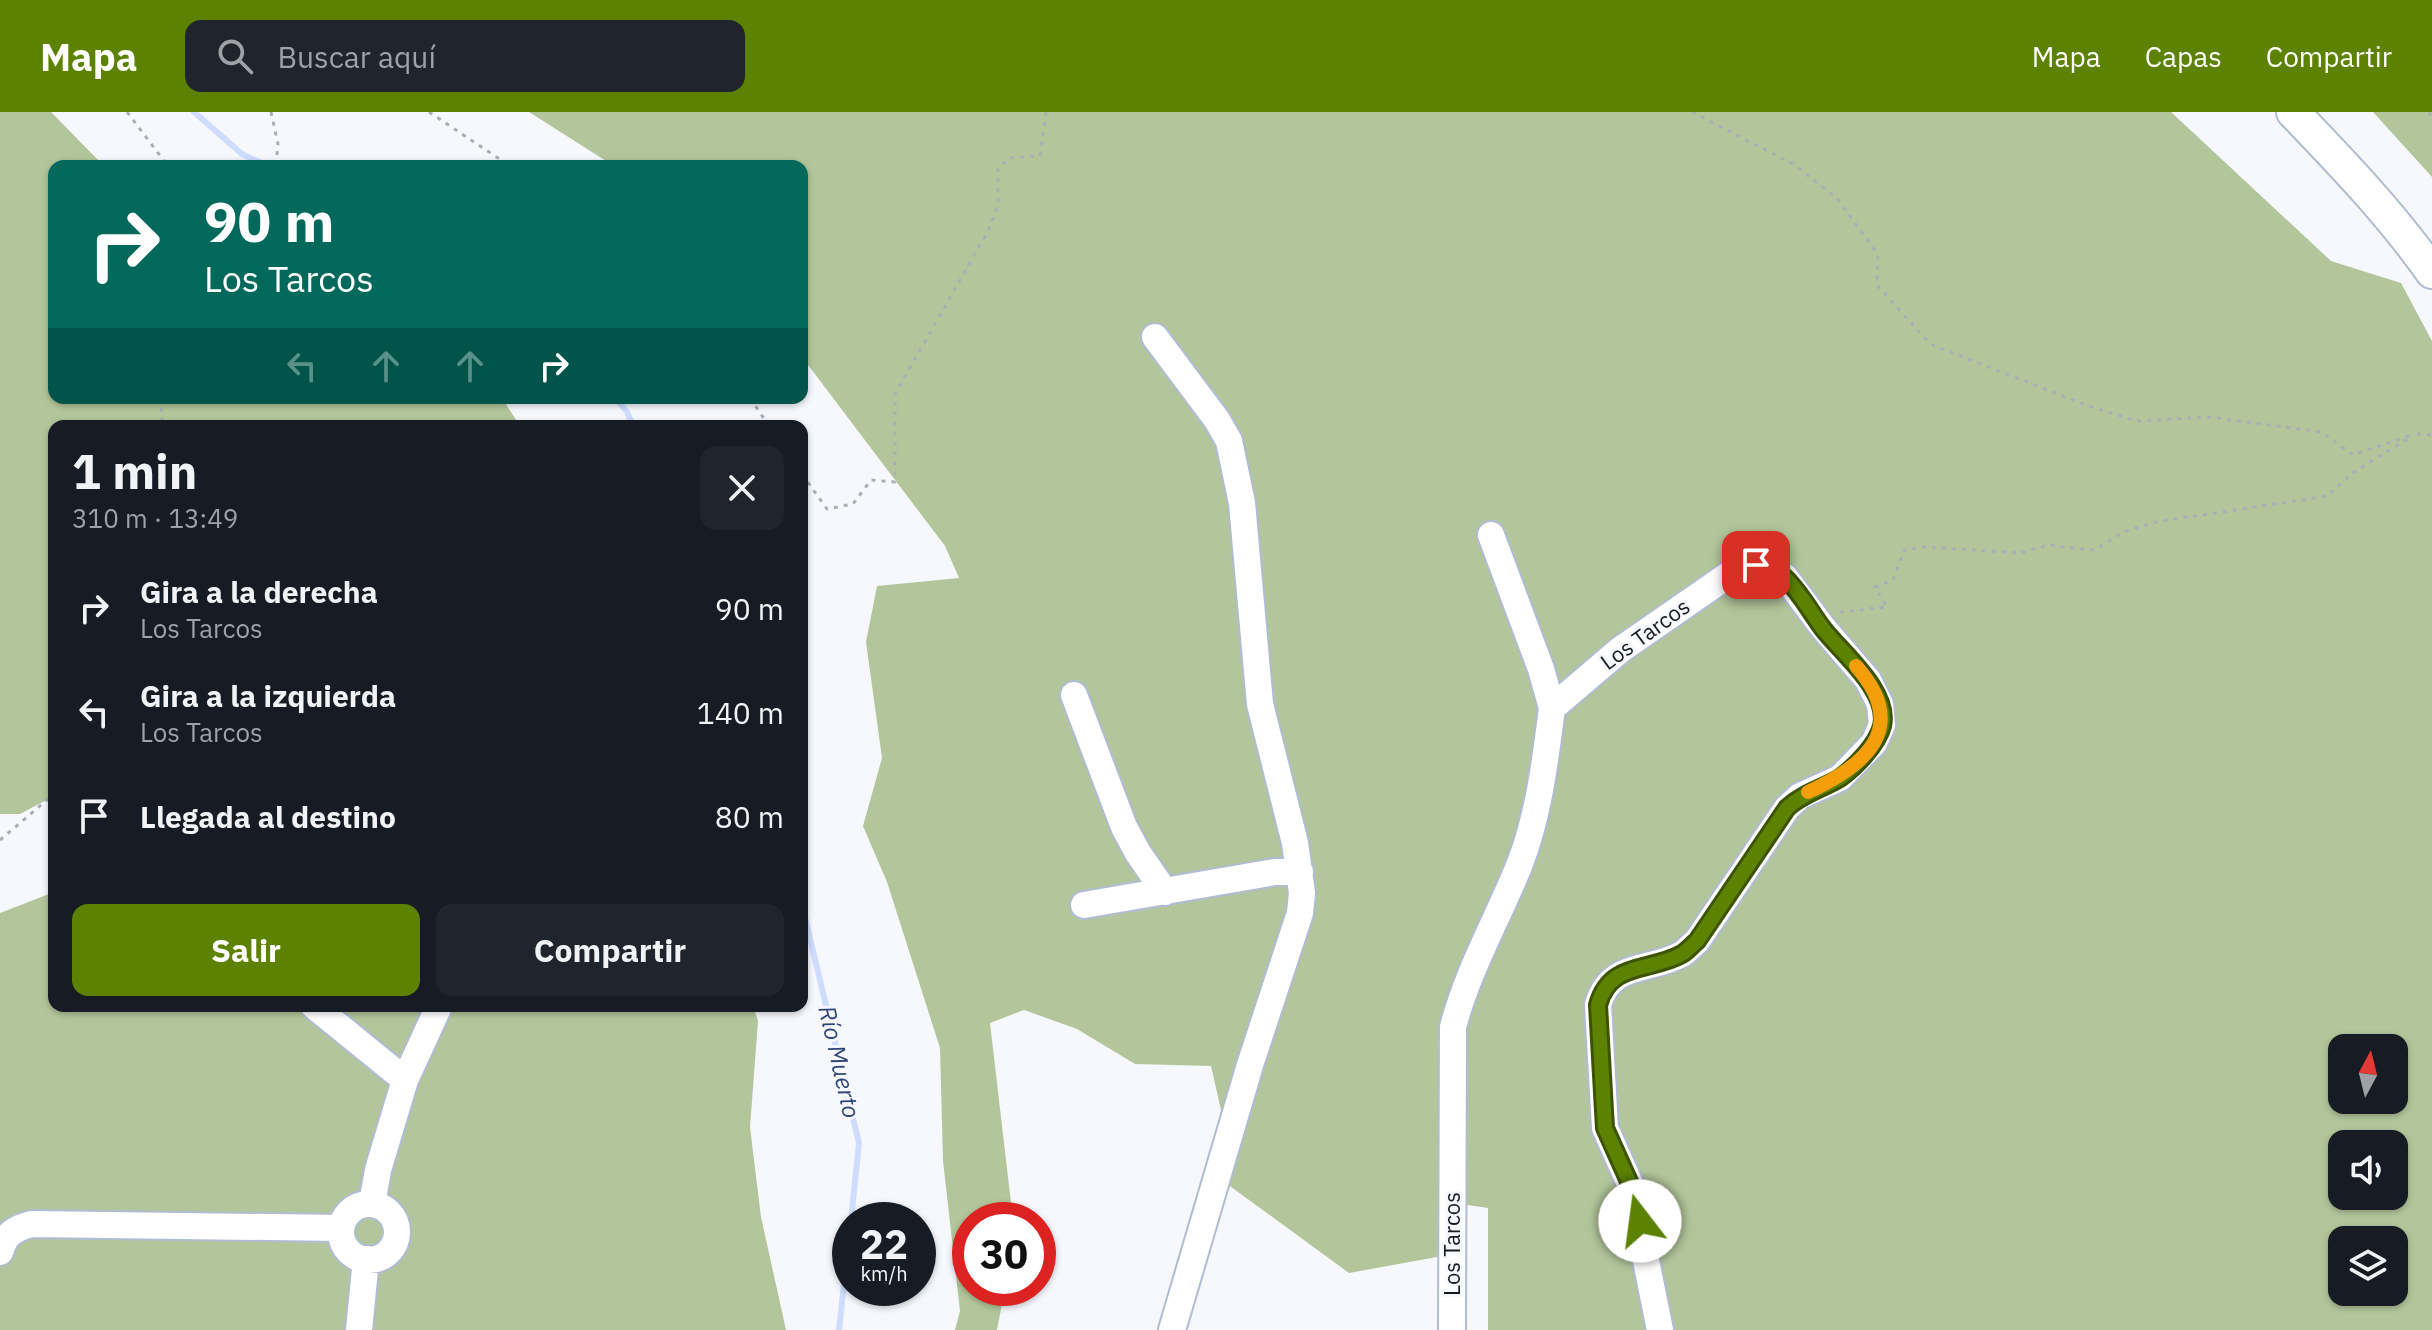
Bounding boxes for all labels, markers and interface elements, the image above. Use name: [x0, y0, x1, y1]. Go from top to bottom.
search box: [185, 20, 745, 92]
text: Mapa: [40, 32, 137, 81]
icon: search: [213, 34, 257, 78]
text: Buscar aquí: [277, 37, 436, 76]
text: Mapa: [2032, 38, 2101, 75]
text: Capas: [2145, 38, 2222, 75]
text: Compartir: [2266, 38, 2392, 75]
text: 90 m: [204, 185, 334, 257]
icon: right: [72, 192, 176, 296]
text: Los Tarcos: [204, 255, 374, 302]
icon: left: [280, 344, 324, 388]
icon: ahead: [364, 344, 408, 388]
icon: ahead: [448, 344, 492, 388]
icon: right: [532, 344, 576, 388]
text: 1 min: [72, 440, 197, 502]
button: close: [700, 446, 784, 530]
text: 310 m · 13:49: [72, 501, 238, 535]
pin: [1722, 531, 1790, 599]
icon: arrive: [1734, 543, 1778, 587]
text: Gira a la derecha: [140, 572, 378, 611]
icon: right: [72, 586, 116, 630]
text: 90 m: [715, 589, 784, 628]
street label: Los Tarcos: [1594, 591, 1695, 676]
text: Los Tarcos: [140, 611, 263, 645]
text: Gira a la izquierda: [140, 676, 396, 715]
icon: left: [72, 690, 116, 734]
text: 140 m: [697, 693, 784, 732]
text: Los Tarcos: [140, 715, 263, 749]
icon: arrive: [72, 794, 116, 838]
text: Llegada al destino: [140, 797, 396, 836]
text: 80 m: [715, 797, 784, 836]
button: Salir: [72, 904, 420, 996]
button: Compartir: [436, 904, 784, 996]
water label: Río Muerto: [812, 1002, 868, 1121]
north arrow: [2328, 1034, 2408, 1114]
map controls: [2328, 1034, 2408, 1306]
button: sound: [2328, 1130, 2408, 1210]
position arrow: [1598, 1179, 1682, 1263]
street label: Los Tarcos: [1437, 1192, 1466, 1296]
speed limit sign: 30: [952, 1202, 1056, 1306]
text: 22: [860, 1218, 908, 1270]
button: layers: [2328, 1226, 2408, 1306]
text: km/h: [860, 1260, 908, 1287]

